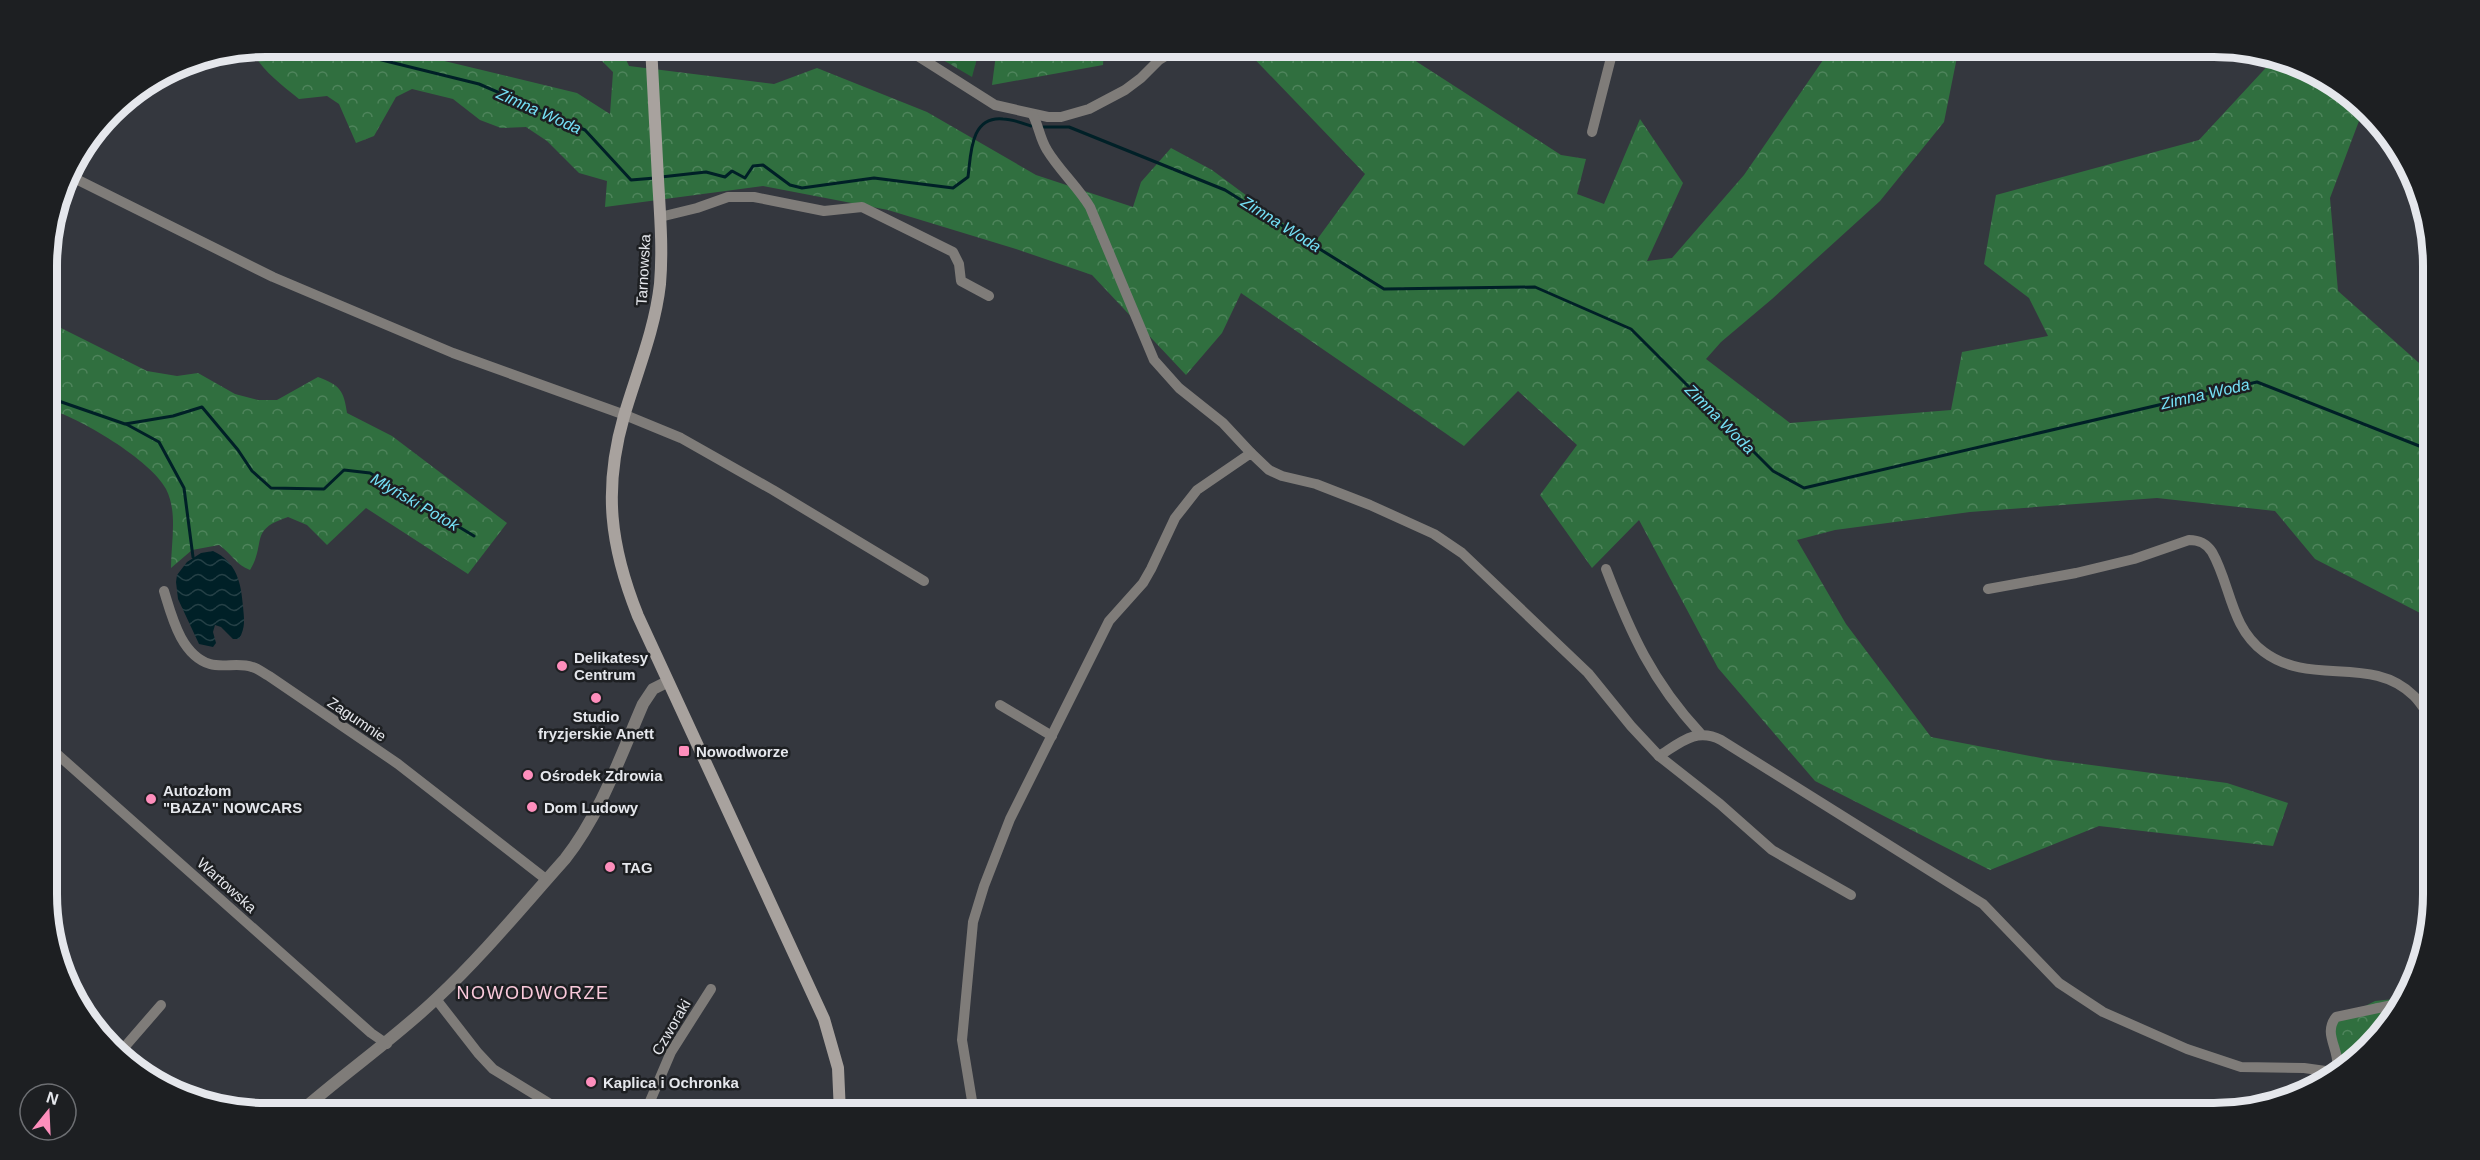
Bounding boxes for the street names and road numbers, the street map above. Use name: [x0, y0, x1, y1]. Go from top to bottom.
street label: Tarnowska: [633, 233, 653, 306]
street label: Zagumnie: [325, 693, 389, 745]
street label: Wartowska: [194, 854, 261, 916]
street label: Czworaki: [648, 996, 694, 1058]

